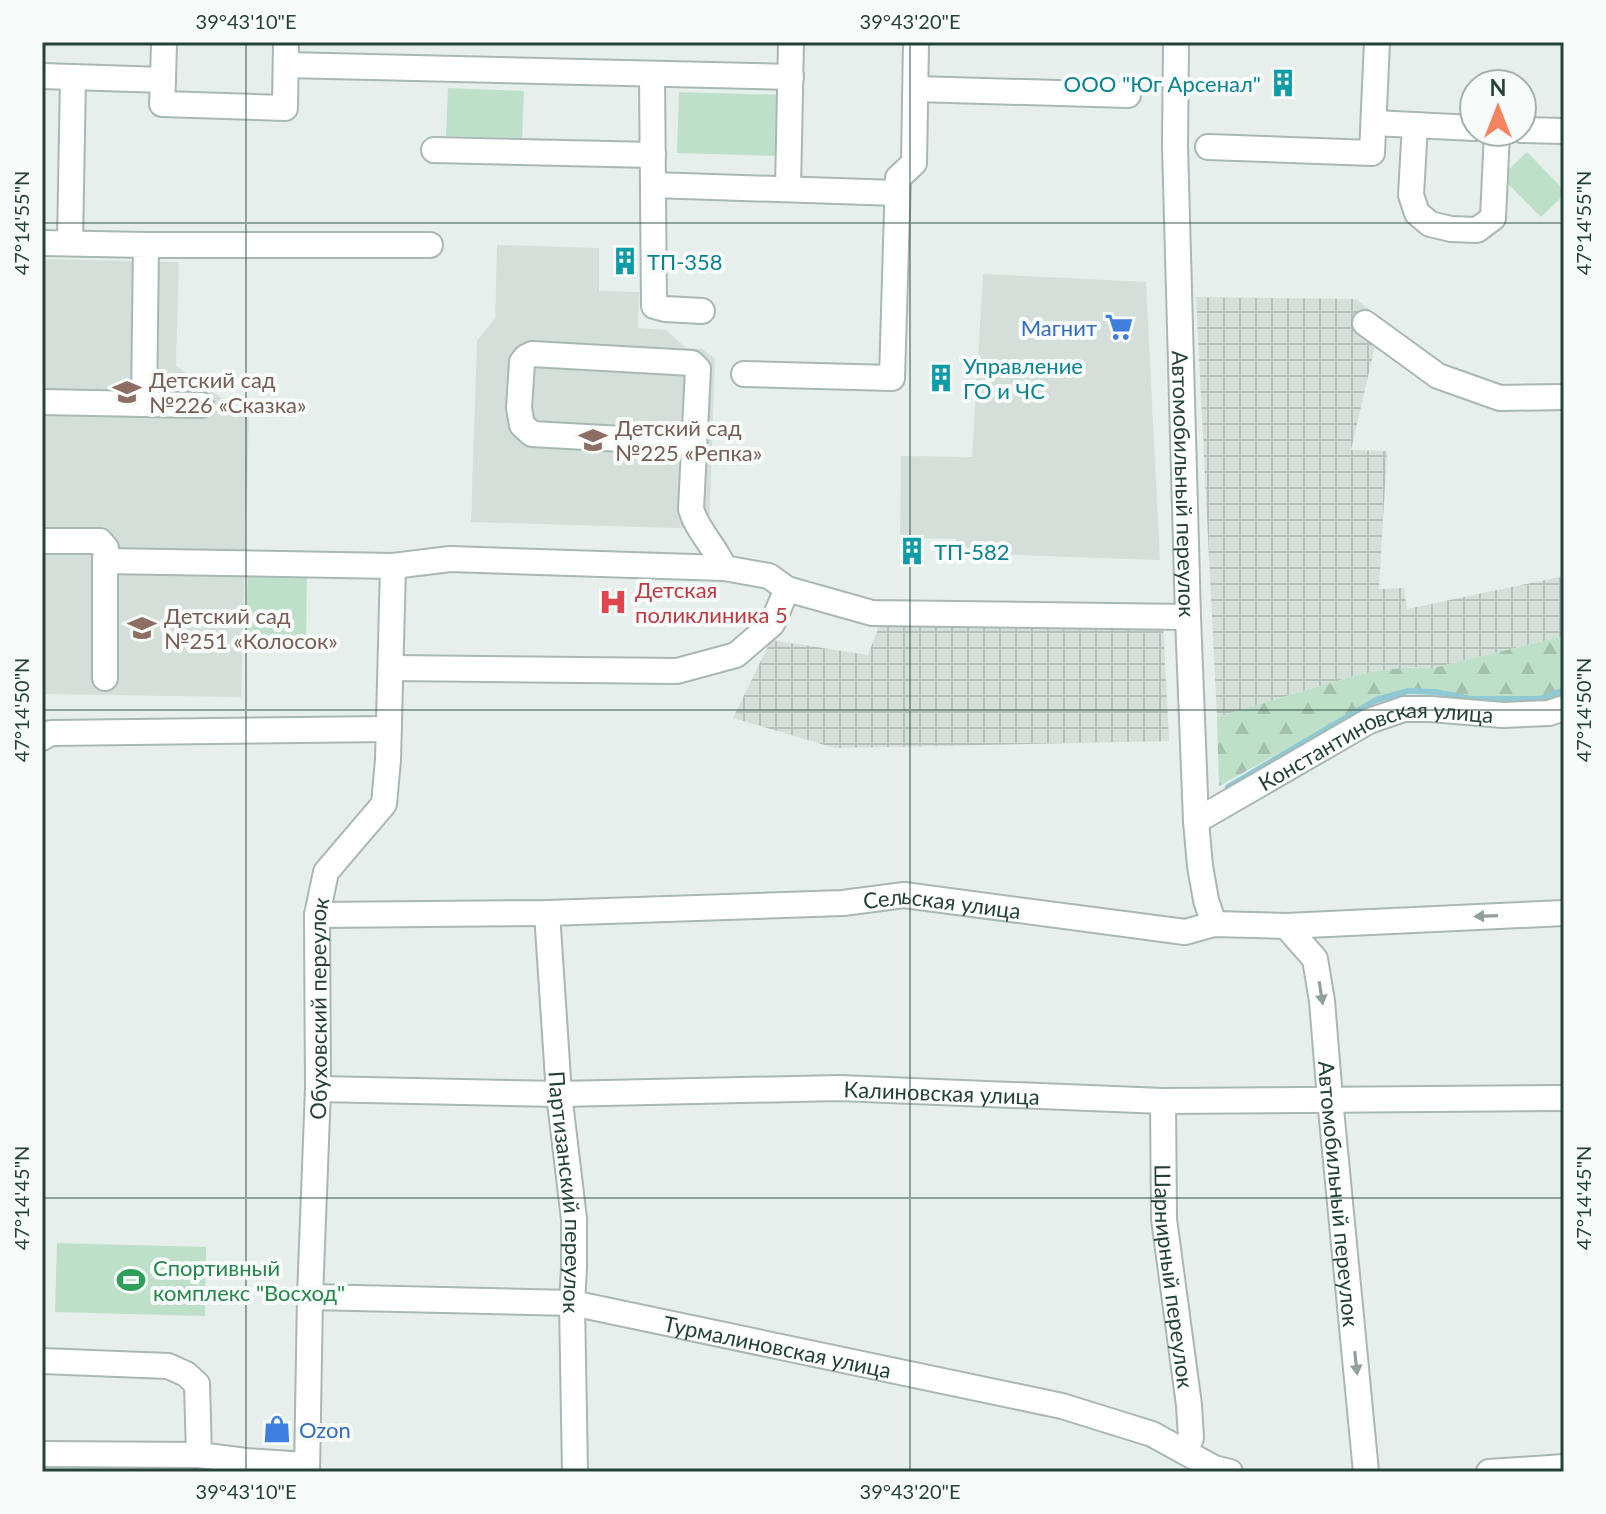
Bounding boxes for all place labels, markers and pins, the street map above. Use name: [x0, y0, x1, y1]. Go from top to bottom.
building icon: ООО "Юг Арсенал": [1268, 68, 1298, 98]
place label: ООО "Юг Арсенал": [1064, 70, 1261, 97]
building icon: ТП-358: [610, 246, 640, 276]
place label: ТП-358: [647, 248, 723, 275]
supermarket icon: Магнит: [1104, 312, 1134, 342]
place label: Магнит: [1021, 314, 1097, 341]
place label: Управление ГО и ЧС: [963, 352, 1083, 404]
building icon: Управление ГО и ЧС: [926, 363, 956, 393]
place label: Детский сад №226 «Сказка»: [149, 366, 306, 418]
school or university icon: Детский сад №226 «Сказка»: [112, 377, 142, 407]
place label: Детский сад №225 «Репка»: [615, 414, 762, 466]
school or university icon: Детский сад №225 «Репка»: [578, 425, 608, 455]
building icon: ТП-582: [897, 536, 927, 566]
place label: ТП-582: [934, 538, 1010, 565]
place label: Детская поликлиника 5: [635, 576, 788, 628]
hospital icon: Детская поликлиника 5: [598, 587, 628, 617]
place label: Детский сад №251 «Колосок»: [164, 602, 338, 654]
school or university icon: Детский сад №251 «Колосок»: [127, 613, 157, 643]
place label: Спортивный комплекс "Восход": [153, 1254, 345, 1306]
sports icon: Спортивный комплекс "Восход": [116, 1265, 146, 1295]
shop icon: Ozon: [262, 1414, 292, 1444]
place label: Ozon: [299, 1416, 351, 1443]

